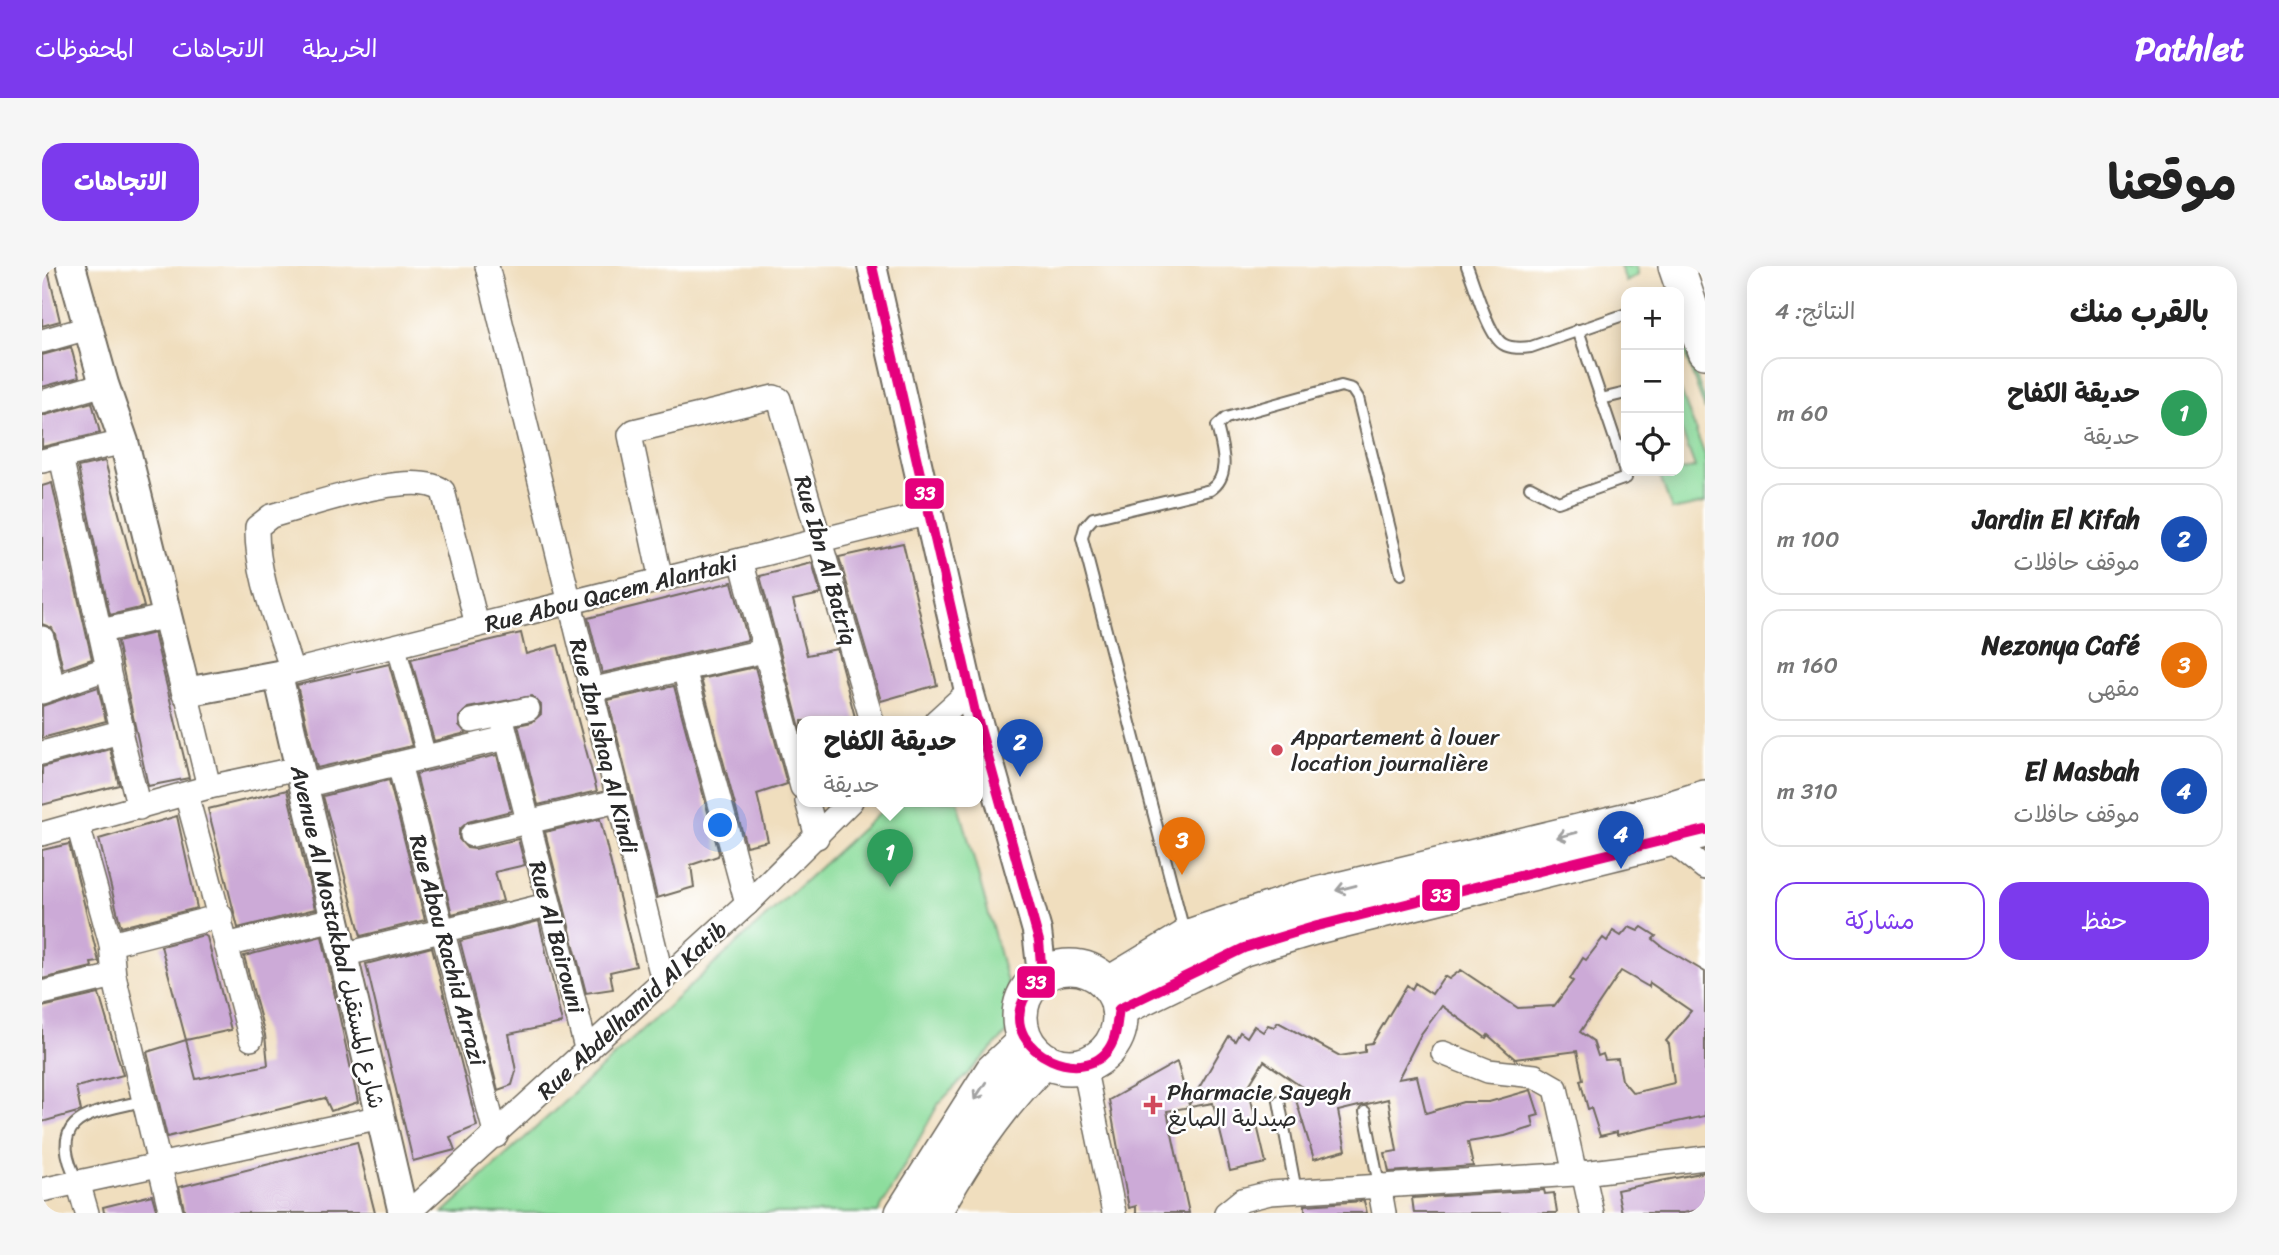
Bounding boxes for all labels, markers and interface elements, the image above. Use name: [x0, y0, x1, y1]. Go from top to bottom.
text: Pathlet: [2135, 20, 2244, 78]
text: المحفوظات: [35, 28, 134, 70]
text: الاتجاهات: [172, 28, 265, 70]
text: الخريطة: [303, 28, 377, 70]
text: موقعنا: [2107, 139, 2237, 226]
button: الاتجاهات: [42, 143, 199, 221]
text: بالقرب منك: [2070, 285, 2209, 339]
map controls: [1621, 287, 1684, 476]
button: +: [1621, 287, 1684, 350]
text: النتائج: 4: [1775, 291, 1855, 332]
button: −: [1621, 350, 1684, 413]
text: حديقة الكفاح: [2007, 370, 2140, 416]
text: 60 m: [1777, 393, 1828, 434]
text: 1: [2179, 393, 2189, 434]
button: locate: [1621, 413, 1684, 476]
text: حديقة: [2084, 416, 2140, 457]
street label: Rue Ibn Al Batriq: [782, 470, 870, 651]
line badge: 33: [904, 477, 945, 510]
text: 33: [914, 477, 936, 510]
text: Jardin El Kifah: [1973, 496, 2140, 542]
text: 100 m: [1777, 519, 1840, 560]
text: 2: [2177, 519, 2191, 560]
street label: Rue Abou Qacem Alantaki: [480, 542, 742, 645]
text: موقف حافلات: [2014, 542, 2140, 583]
text: Nezonya Café: [1982, 622, 2140, 668]
street label: Rue Ibn Ishaq Al Kindi: [557, 634, 650, 859]
text: 160 m: [1777, 645, 1838, 686]
text: 3: [2178, 645, 2190, 686]
text: مقهى: [2087, 668, 2140, 709]
popup: [797, 716, 983, 807]
place label: Appartement à louer location journalière: [1290, 717, 1501, 784]
text: حديقة الكفاح: [823, 718, 957, 764]
pin: 2: [997, 719, 1043, 777]
marker: Appartement à louer location journalière: [1269, 742, 1285, 758]
text: El Masbah: [2025, 748, 2140, 794]
street label: Avenue Al Mostakbal شارع المستقبل: [278, 760, 397, 1113]
text: حديقة: [823, 764, 880, 805]
text: 310 m: [1777, 771, 1838, 812]
text: 4: [2177, 771, 2191, 812]
text: موقف حافلات: [2014, 794, 2140, 835]
your location: [703, 808, 737, 842]
pin: 4: [1598, 811, 1644, 869]
pin: 3: [1159, 817, 1205, 875]
pin: 1: [867, 829, 913, 887]
one-way arrow: [1556, 829, 1579, 842]
street label: Rue Abou Rachid Arrazi: [397, 830, 498, 1071]
street label: Rue Al Bairouni: [516, 856, 597, 1019]
line badge: 33: [1421, 878, 1461, 912]
text: 33: [1430, 879, 1452, 912]
one-way arrow: [1335, 882, 1357, 895]
button: مشاركة: [1775, 882, 1985, 960]
button: حفظ: [1999, 882, 2209, 960]
street label: Rue Abdelhamid Al Katib: [527, 910, 737, 1110]
line badge: 33: [1016, 965, 1056, 999]
text: 33: [1025, 966, 1047, 999]
place label: Pharmacie Sayegh صيدلية الصايغ: [1167, 1072, 1352, 1139]
one-way arrow: [972, 1081, 987, 1100]
marker: Pharmacie Sayegh صيدلية الصايغ: [1145, 1097, 1161, 1113]

